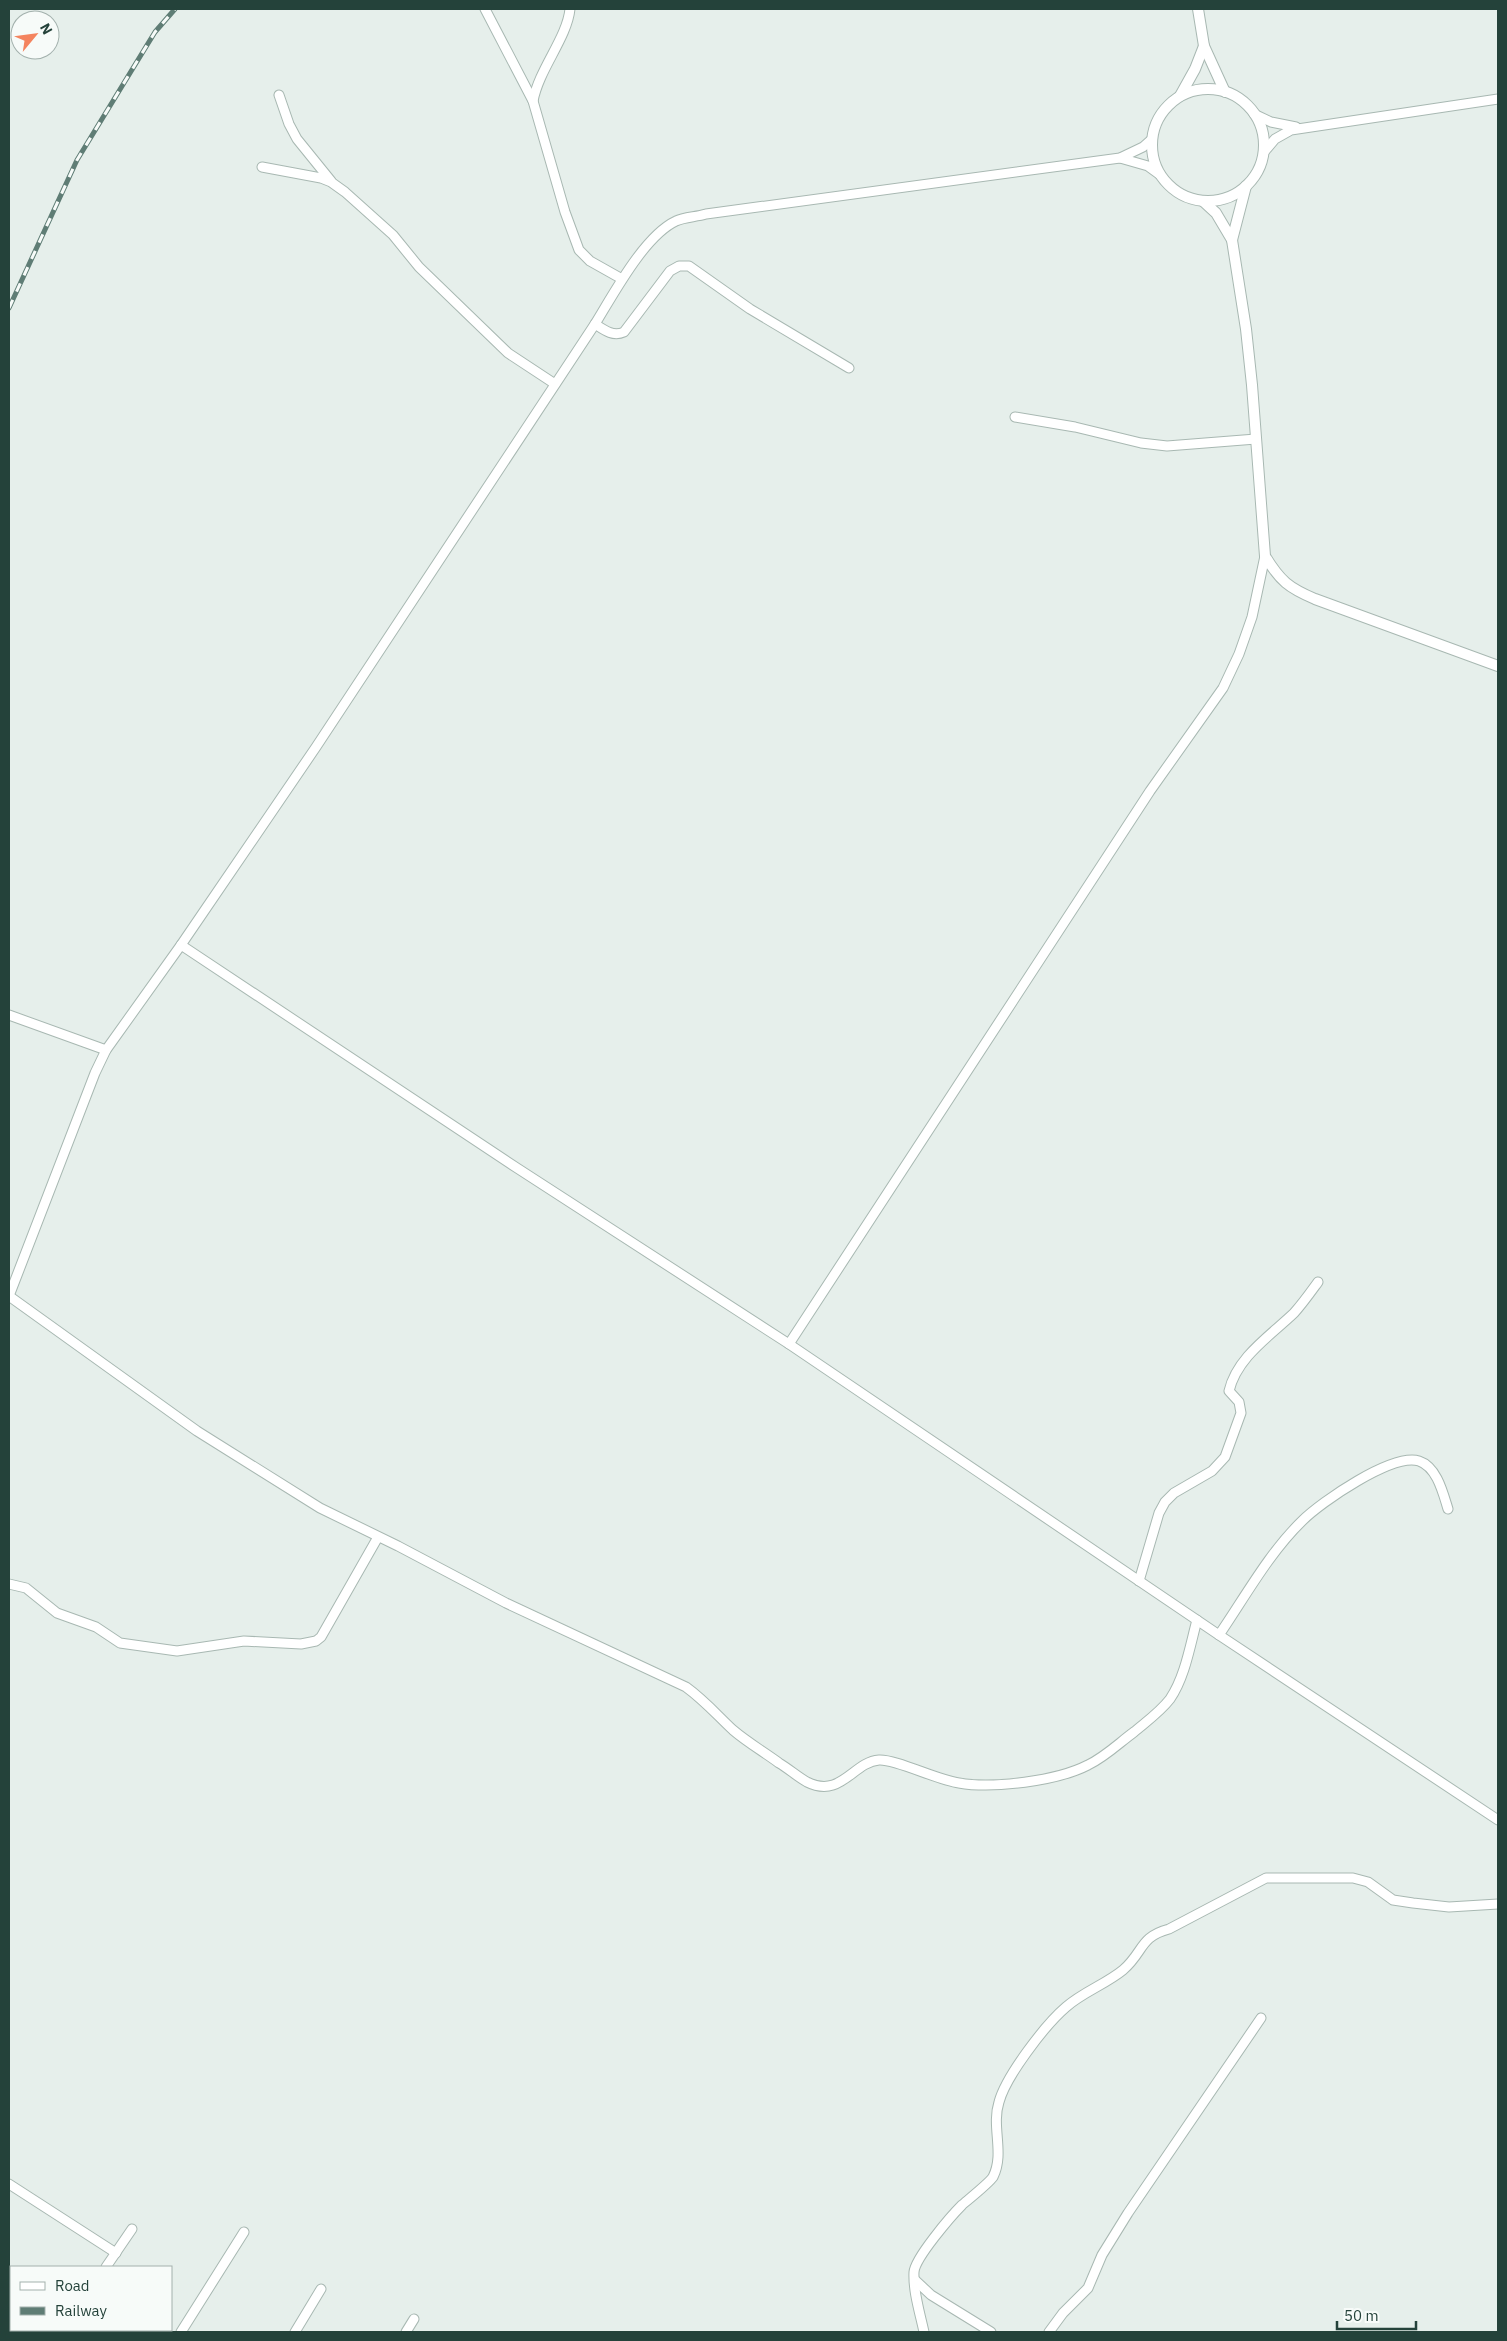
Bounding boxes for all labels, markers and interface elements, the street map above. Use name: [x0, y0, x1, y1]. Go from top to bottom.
north arrow: [10, 10, 60, 60]
text: N: [36, 20, 57, 37]
legend: [10, 2266, 172, 2331]
text: Road: [55, 2276, 90, 2295]
scale bar: [1337, 2298, 1416, 2330]
text: Railway: [55, 2301, 108, 2320]
text: 50 m: [1344, 2306, 1379, 2325]

